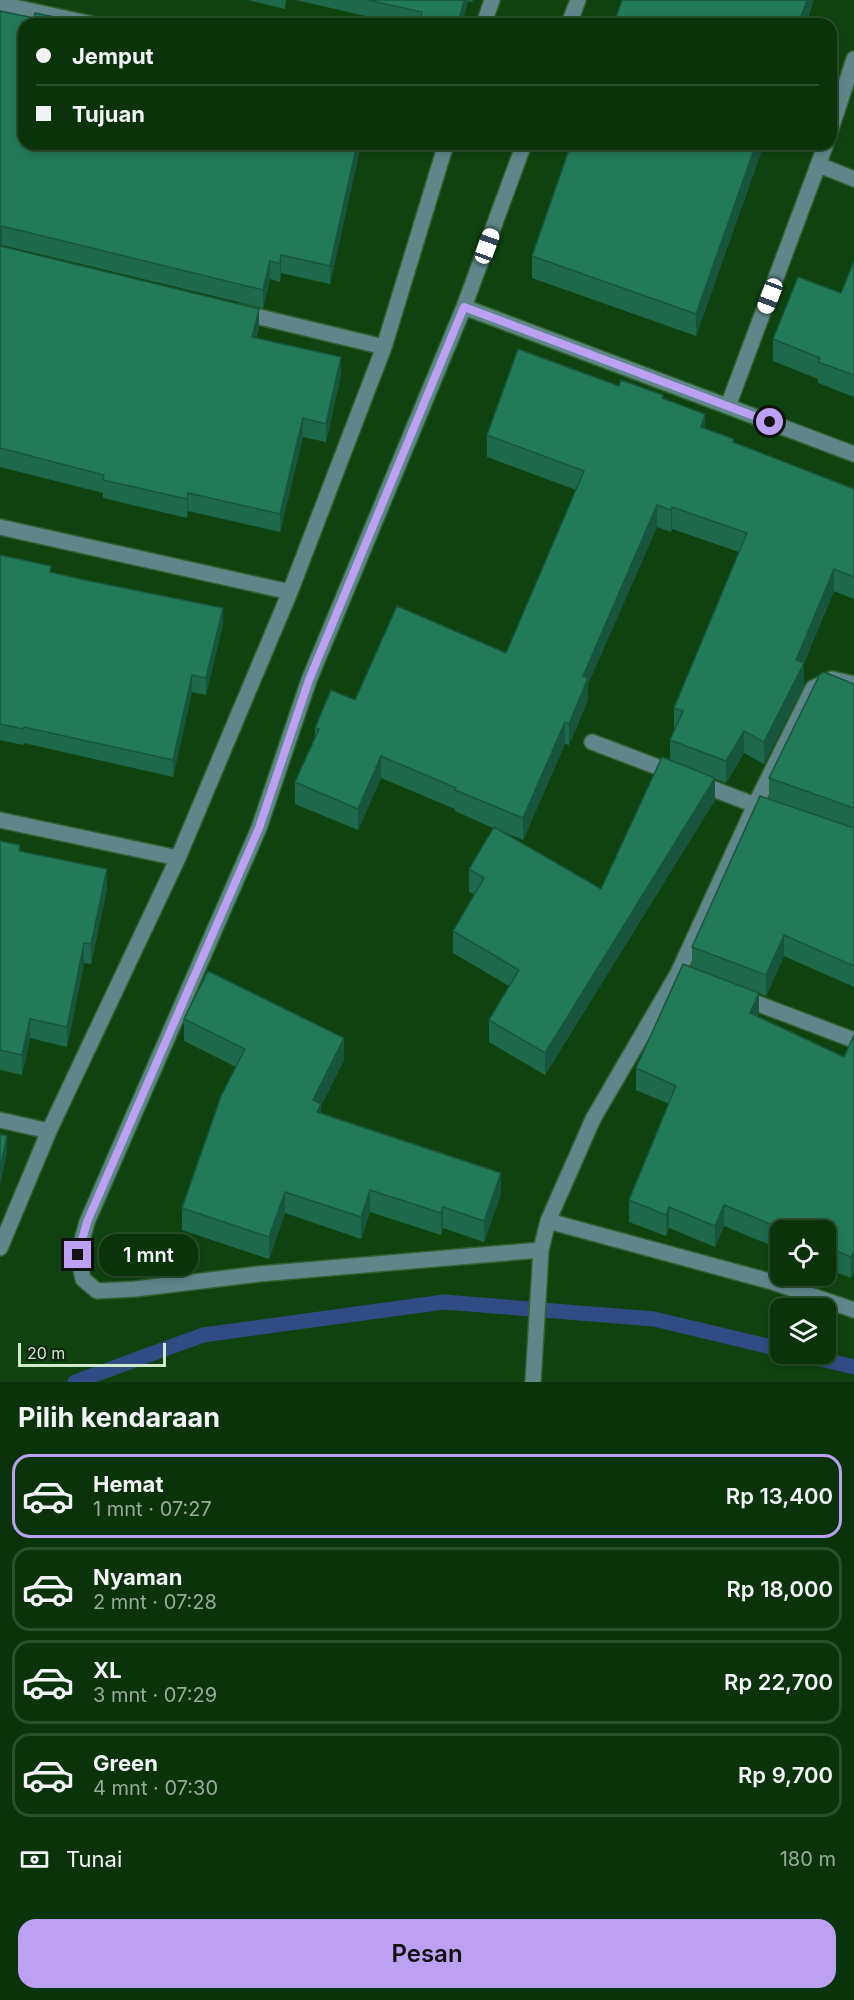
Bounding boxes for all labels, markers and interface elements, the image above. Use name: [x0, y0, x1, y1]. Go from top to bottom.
text: Jemput: [72, 43, 154, 69]
text: Tujuan: [72, 101, 145, 127]
car: [472, 226, 502, 266]
car: [755, 276, 785, 316]
route start: [756, 408, 783, 435]
map controls: [770, 1220, 836, 1364]
button: locate: [770, 1220, 836, 1286]
callout: 1 mnt: [99, 1234, 198, 1276]
route end: [64, 1241, 91, 1268]
text: 1 mnt: [123, 1243, 174, 1267]
button: layers: [770, 1298, 836, 1364]
scale bar: [18, 1340, 166, 1368]
text: 20 m: [27, 1343, 65, 1363]
text: Pilih kendaraan: [18, 1401, 220, 1434]
icon: car: [21, 1469, 75, 1523]
text: Hemat: [93, 1471, 163, 1497]
text: Rp 13,400: [726, 1483, 833, 1509]
text: 1 mnt · 07:27: [93, 1497, 212, 1521]
icon: car: [21, 1562, 75, 1616]
text: Nyaman: [93, 1564, 182, 1590]
text: Rp 18,000: [727, 1576, 833, 1602]
text: 2 mnt · 07:28: [93, 1590, 217, 1614]
icon: car: [21, 1655, 75, 1709]
text: XL: [93, 1657, 122, 1683]
text: Rp 22,700: [724, 1669, 833, 1695]
text: 3 mnt · 07:29: [93, 1683, 217, 1707]
icon: car: [21, 1748, 75, 1802]
text: Green: [93, 1750, 158, 1776]
text: Rp 9,700: [738, 1762, 833, 1788]
text: 4 mnt · 07:30: [93, 1776, 218, 1800]
icon: cash: [18, 1843, 51, 1876]
text: Tunai: [66, 1846, 122, 1872]
text: 180 m: [780, 1847, 836, 1871]
button: Pesan: [18, 1919, 836, 1988]

